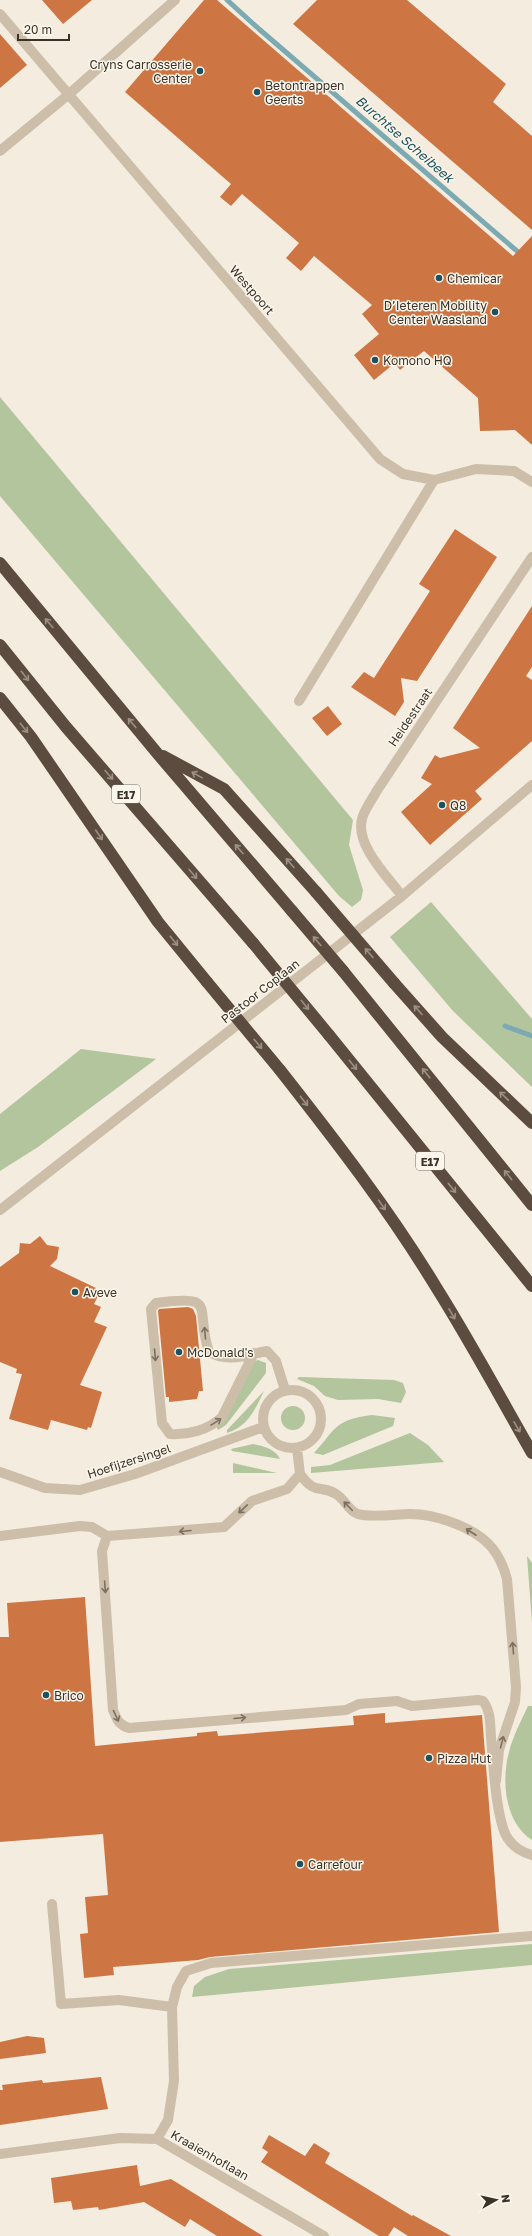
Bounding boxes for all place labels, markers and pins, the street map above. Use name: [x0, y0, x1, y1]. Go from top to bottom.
place label: Cryns Carrosserie Center: [89, 57, 192, 86]
marker: Cryns Carrosserie Center: [195, 66, 205, 76]
place label: Betontrappen Geerts: [265, 78, 345, 107]
marker: Betontrappen Geerts: [252, 87, 262, 97]
place label: Chemicar: [447, 271, 502, 286]
marker: Chemicar: [434, 273, 444, 283]
place label: D’Ieteren Mobility Center Waasland: [384, 298, 487, 327]
marker: D’Ieteren Mobility Center Waasland: [490, 307, 500, 317]
place label: Komono HQ: [383, 353, 452, 368]
marker: Komono HQ: [370, 355, 380, 365]
place label: Q8: [450, 798, 466, 813]
marker: Q8: [437, 800, 447, 810]
place label: Aveve: [83, 1285, 117, 1300]
marker: Aveve: [70, 1287, 80, 1297]
place label: McDonald's: [187, 1345, 254, 1360]
marker: McDonald's: [174, 1347, 184, 1357]
place label: Brico: [54, 1688, 84, 1703]
marker: Brico: [41, 1690, 51, 1700]
place label: Pizza Hut: [437, 1751, 492, 1766]
marker: Pizza Hut: [424, 1753, 434, 1763]
place label: Carrefour: [308, 1857, 363, 1872]
marker: Carrefour: [295, 1859, 305, 1869]

